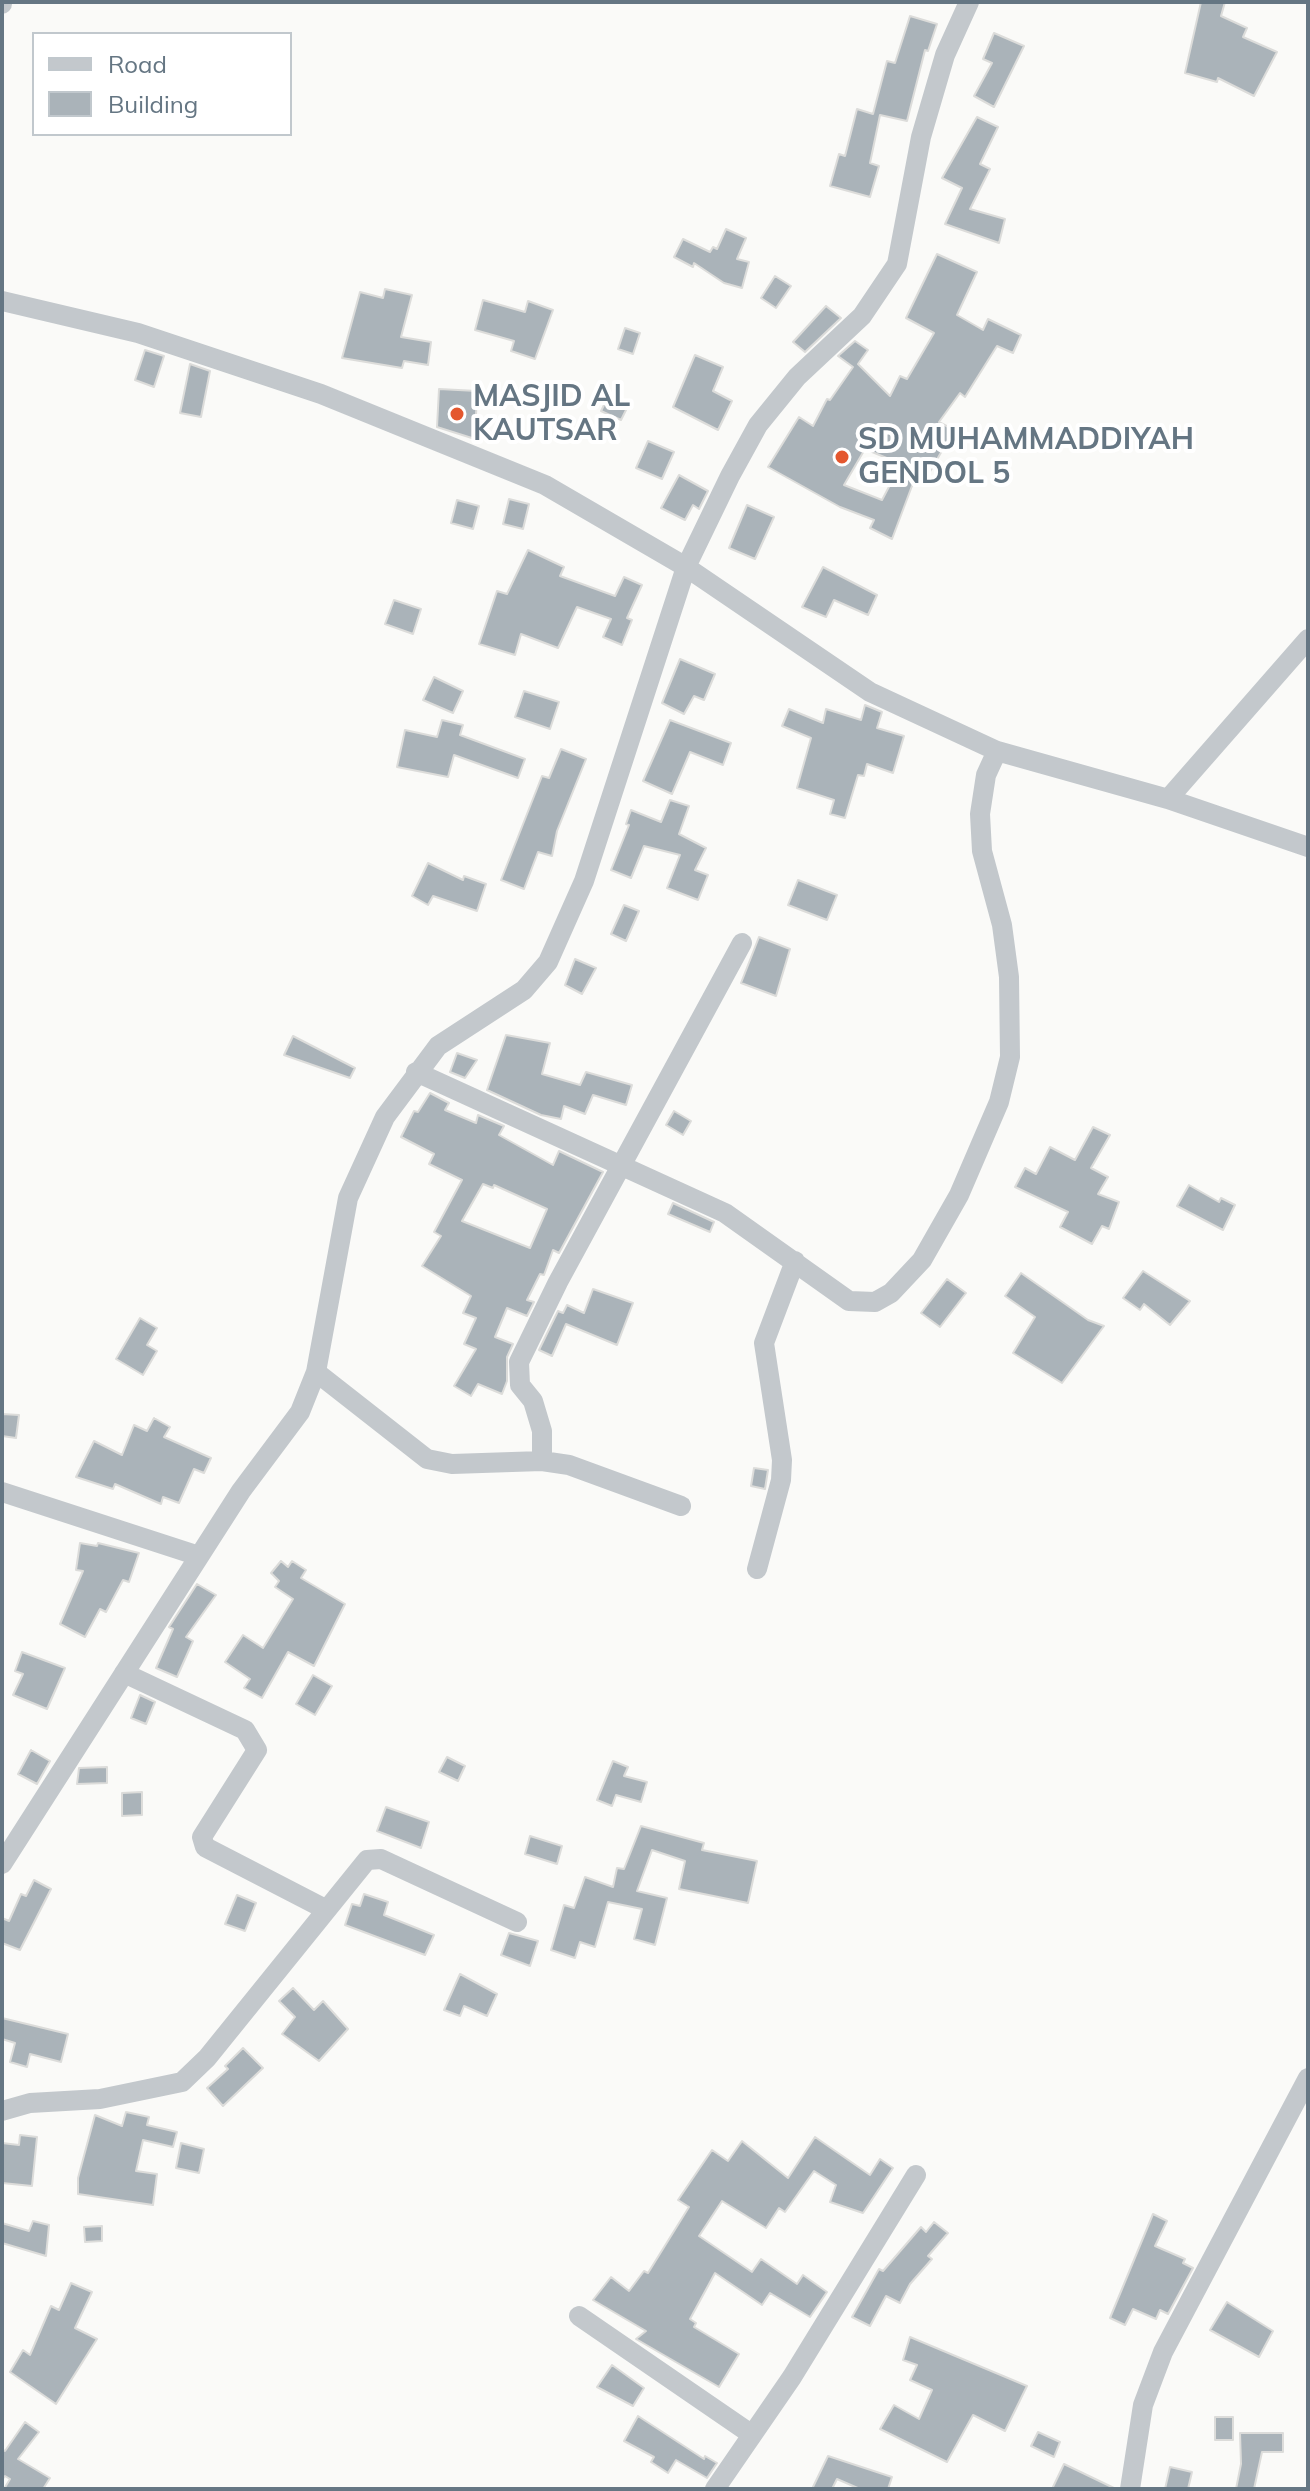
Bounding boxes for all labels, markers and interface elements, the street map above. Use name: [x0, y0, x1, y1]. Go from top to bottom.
legend: [32, 32, 292, 136]
text: Road: [108, 49, 167, 79]
text: Building: [108, 89, 198, 119]
place label: MASJID AL KAUTSAR: [473, 379, 630, 450]
marker: MASJID AL KAUTSAR: [448, 405, 466, 423]
place label: SD MUHAMMADDIYAH GENDOL 5: [858, 422, 1194, 492]
marker: SD MUHAMMADDIYAH GENDOL 5: [833, 448, 851, 466]

